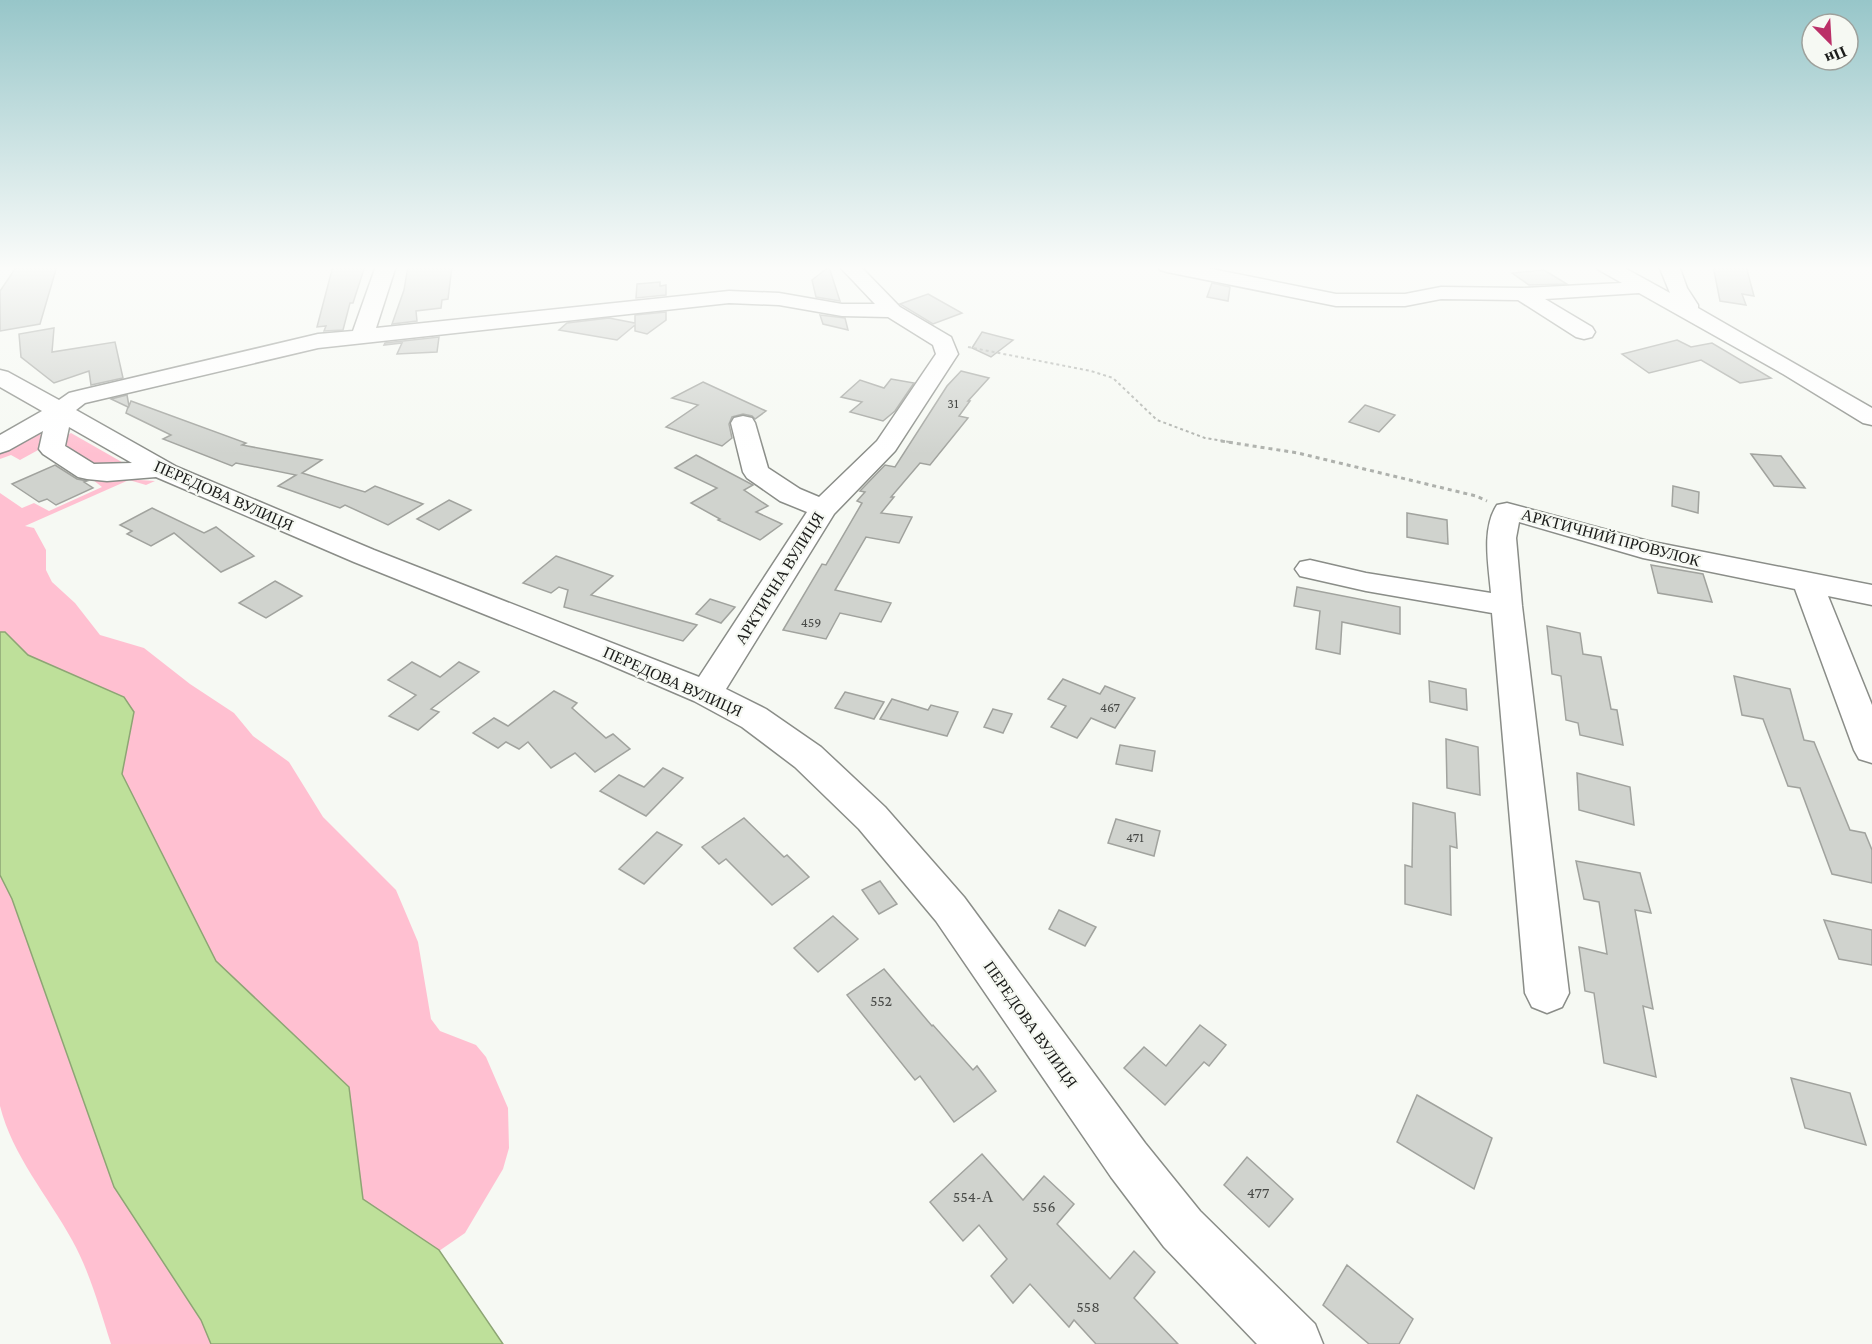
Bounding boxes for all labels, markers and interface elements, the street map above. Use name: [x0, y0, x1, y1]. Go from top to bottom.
north arrow: [1800, 12, 1860, 72]
text: Пн: [1823, 43, 1849, 67]
house number: 31: [947, 395, 959, 411]
street label: ПЕРЕДОВА ВУЛИЦЯ: [151, 457, 296, 535]
street label: АРКТИЧНИЙ ПРОВУЛОК: [1519, 504, 1703, 570]
street label: АРКТИЧНА ВУЛИЦЯ: [732, 509, 828, 648]
house number: 459: [801, 614, 821, 630]
street label: ПЕРЕДОВА ВУЛИЦЯ: [600, 643, 745, 721]
house number: 467: [1100, 699, 1121, 715]
house number: 471: [1126, 829, 1144, 845]
street label: ПЕРЕДОВА ВУЛИЦЯ: [980, 958, 1081, 1092]
house number: 552: [870, 992, 892, 1009]
house number: 477: [1247, 1184, 1270, 1201]
house number: 554-А: [953, 1188, 994, 1205]
house number: 556: [1032, 1198, 1056, 1215]
house number: 558: [1076, 1298, 1100, 1315]

